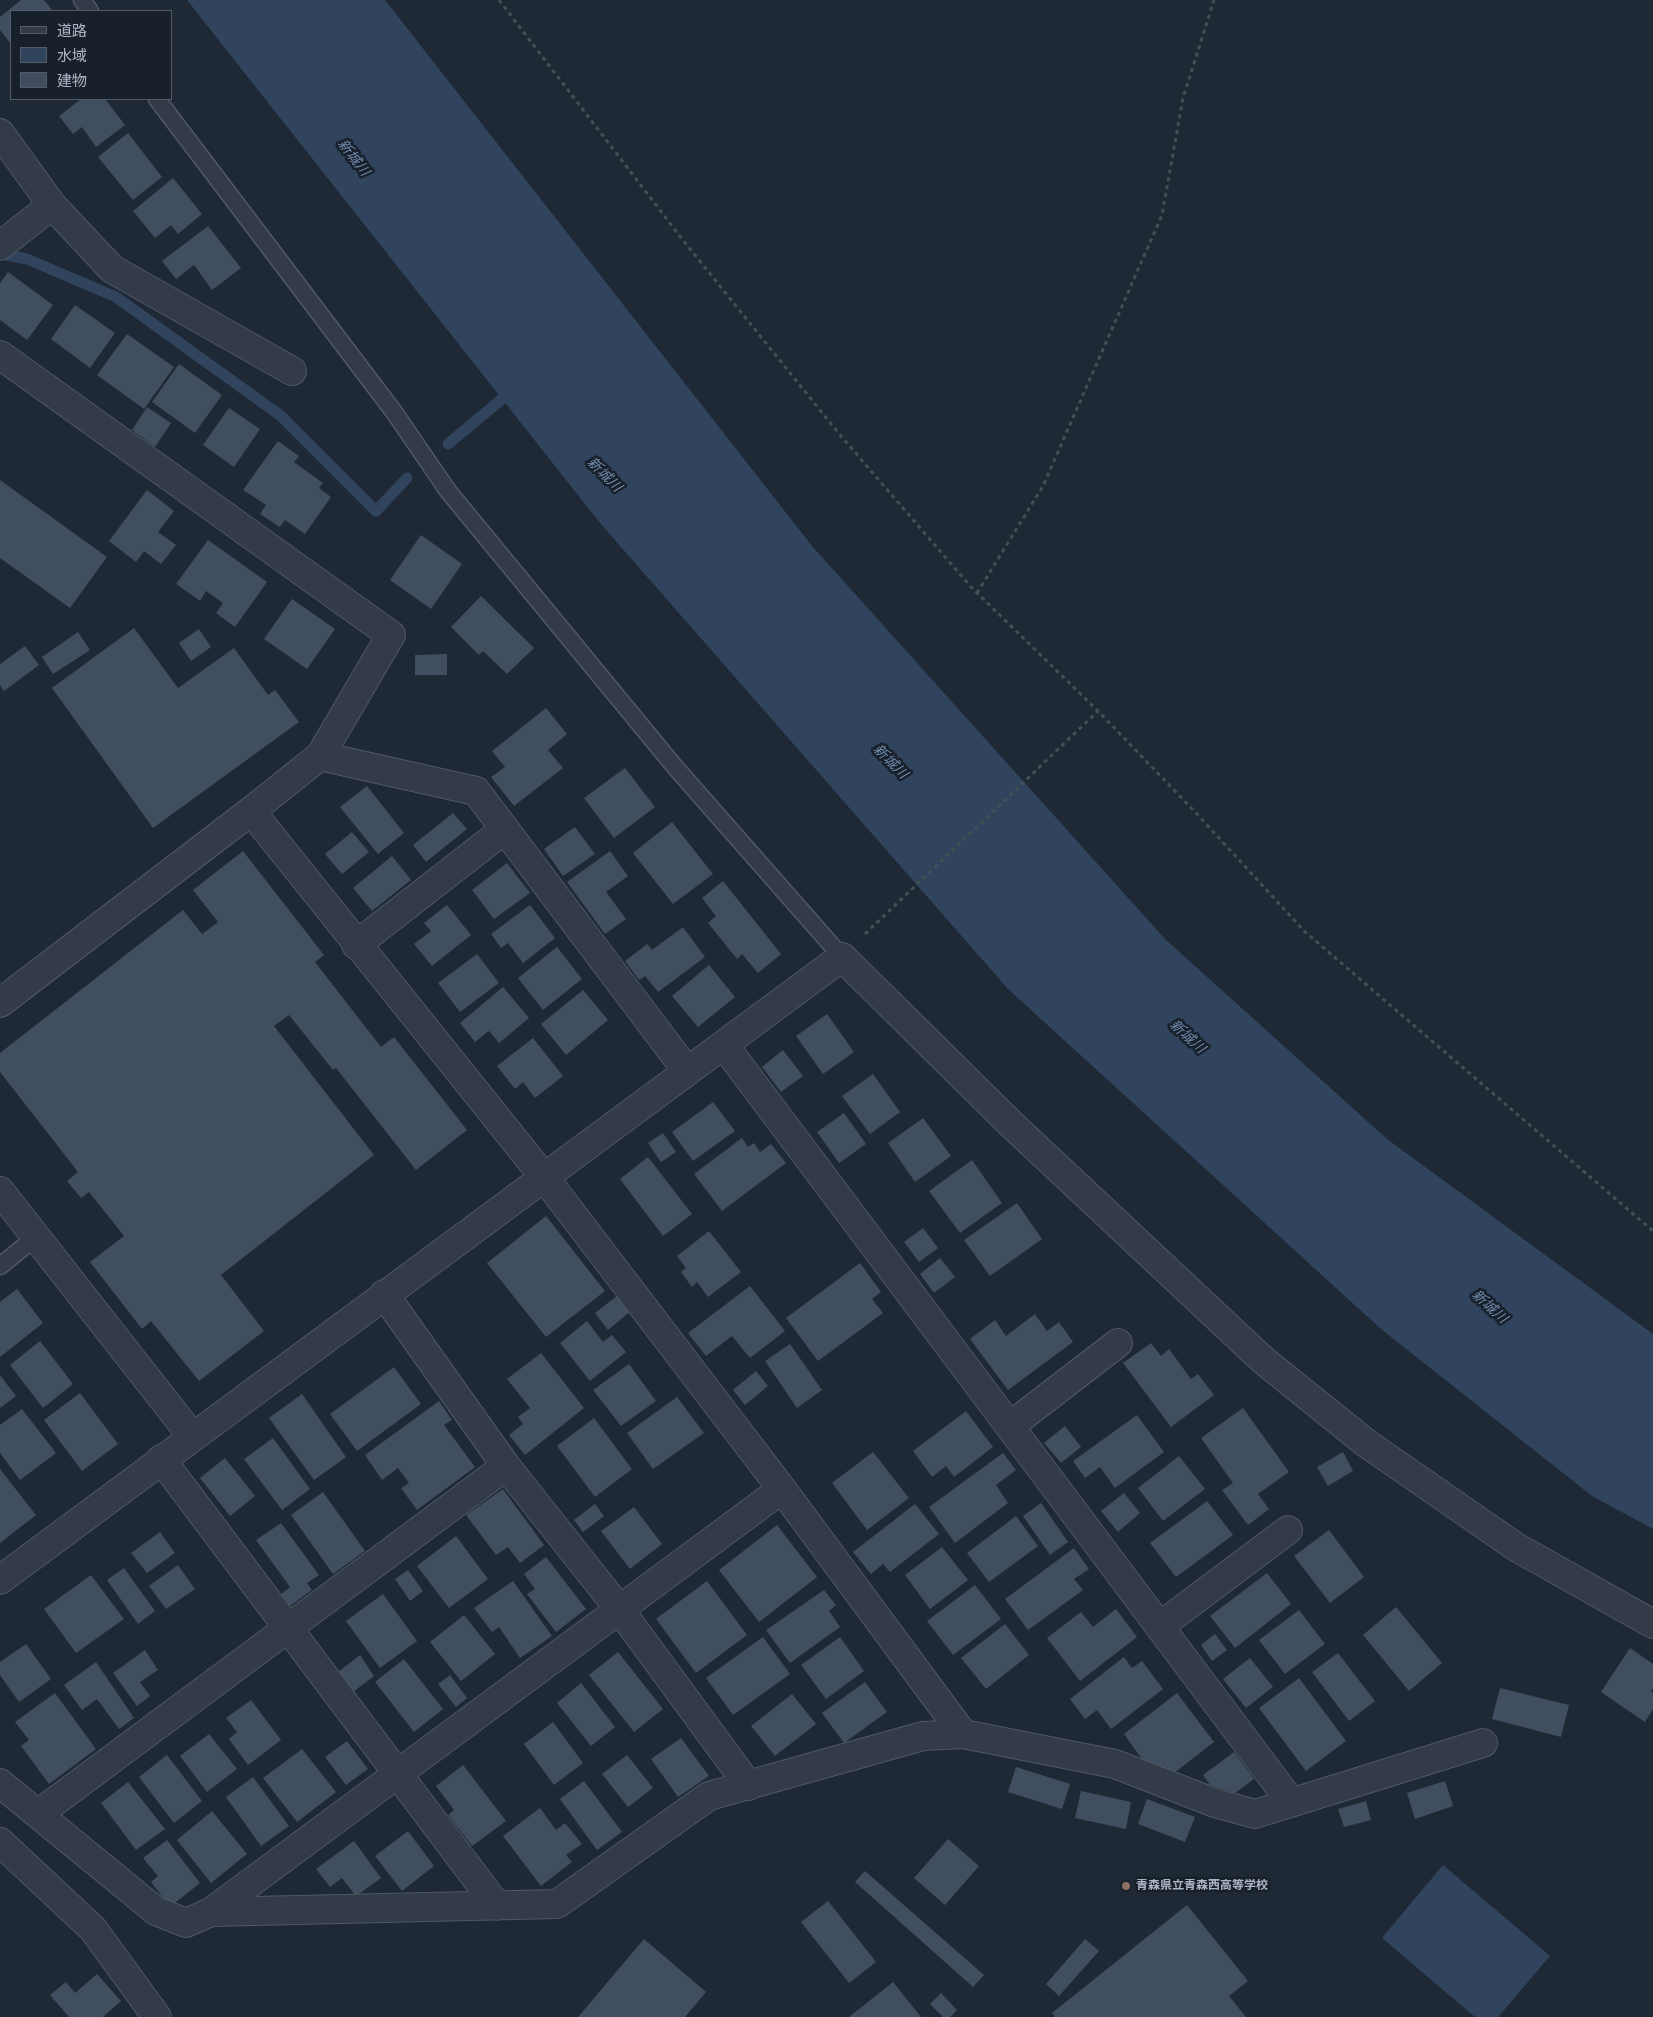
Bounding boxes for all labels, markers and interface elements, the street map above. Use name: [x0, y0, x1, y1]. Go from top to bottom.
legend: [10, 10, 172, 100]
text: 道路: [57, 21, 87, 41]
text: 水域: [57, 46, 87, 66]
text: 建物: [57, 71, 87, 91]
water label: 新城川: [333, 136, 373, 180]
water label: 新城川: [583, 454, 625, 496]
water label: 新城川: [869, 741, 911, 783]
water label: 新城川: [1166, 1017, 1208, 1057]
water label: 新城川: [1468, 1287, 1510, 1327]
place label: 青森県立青森西高等学校: [1136, 1879, 1268, 1893]
marker: 青森県立青森西高等学校: [1120, 1880, 1132, 1892]

